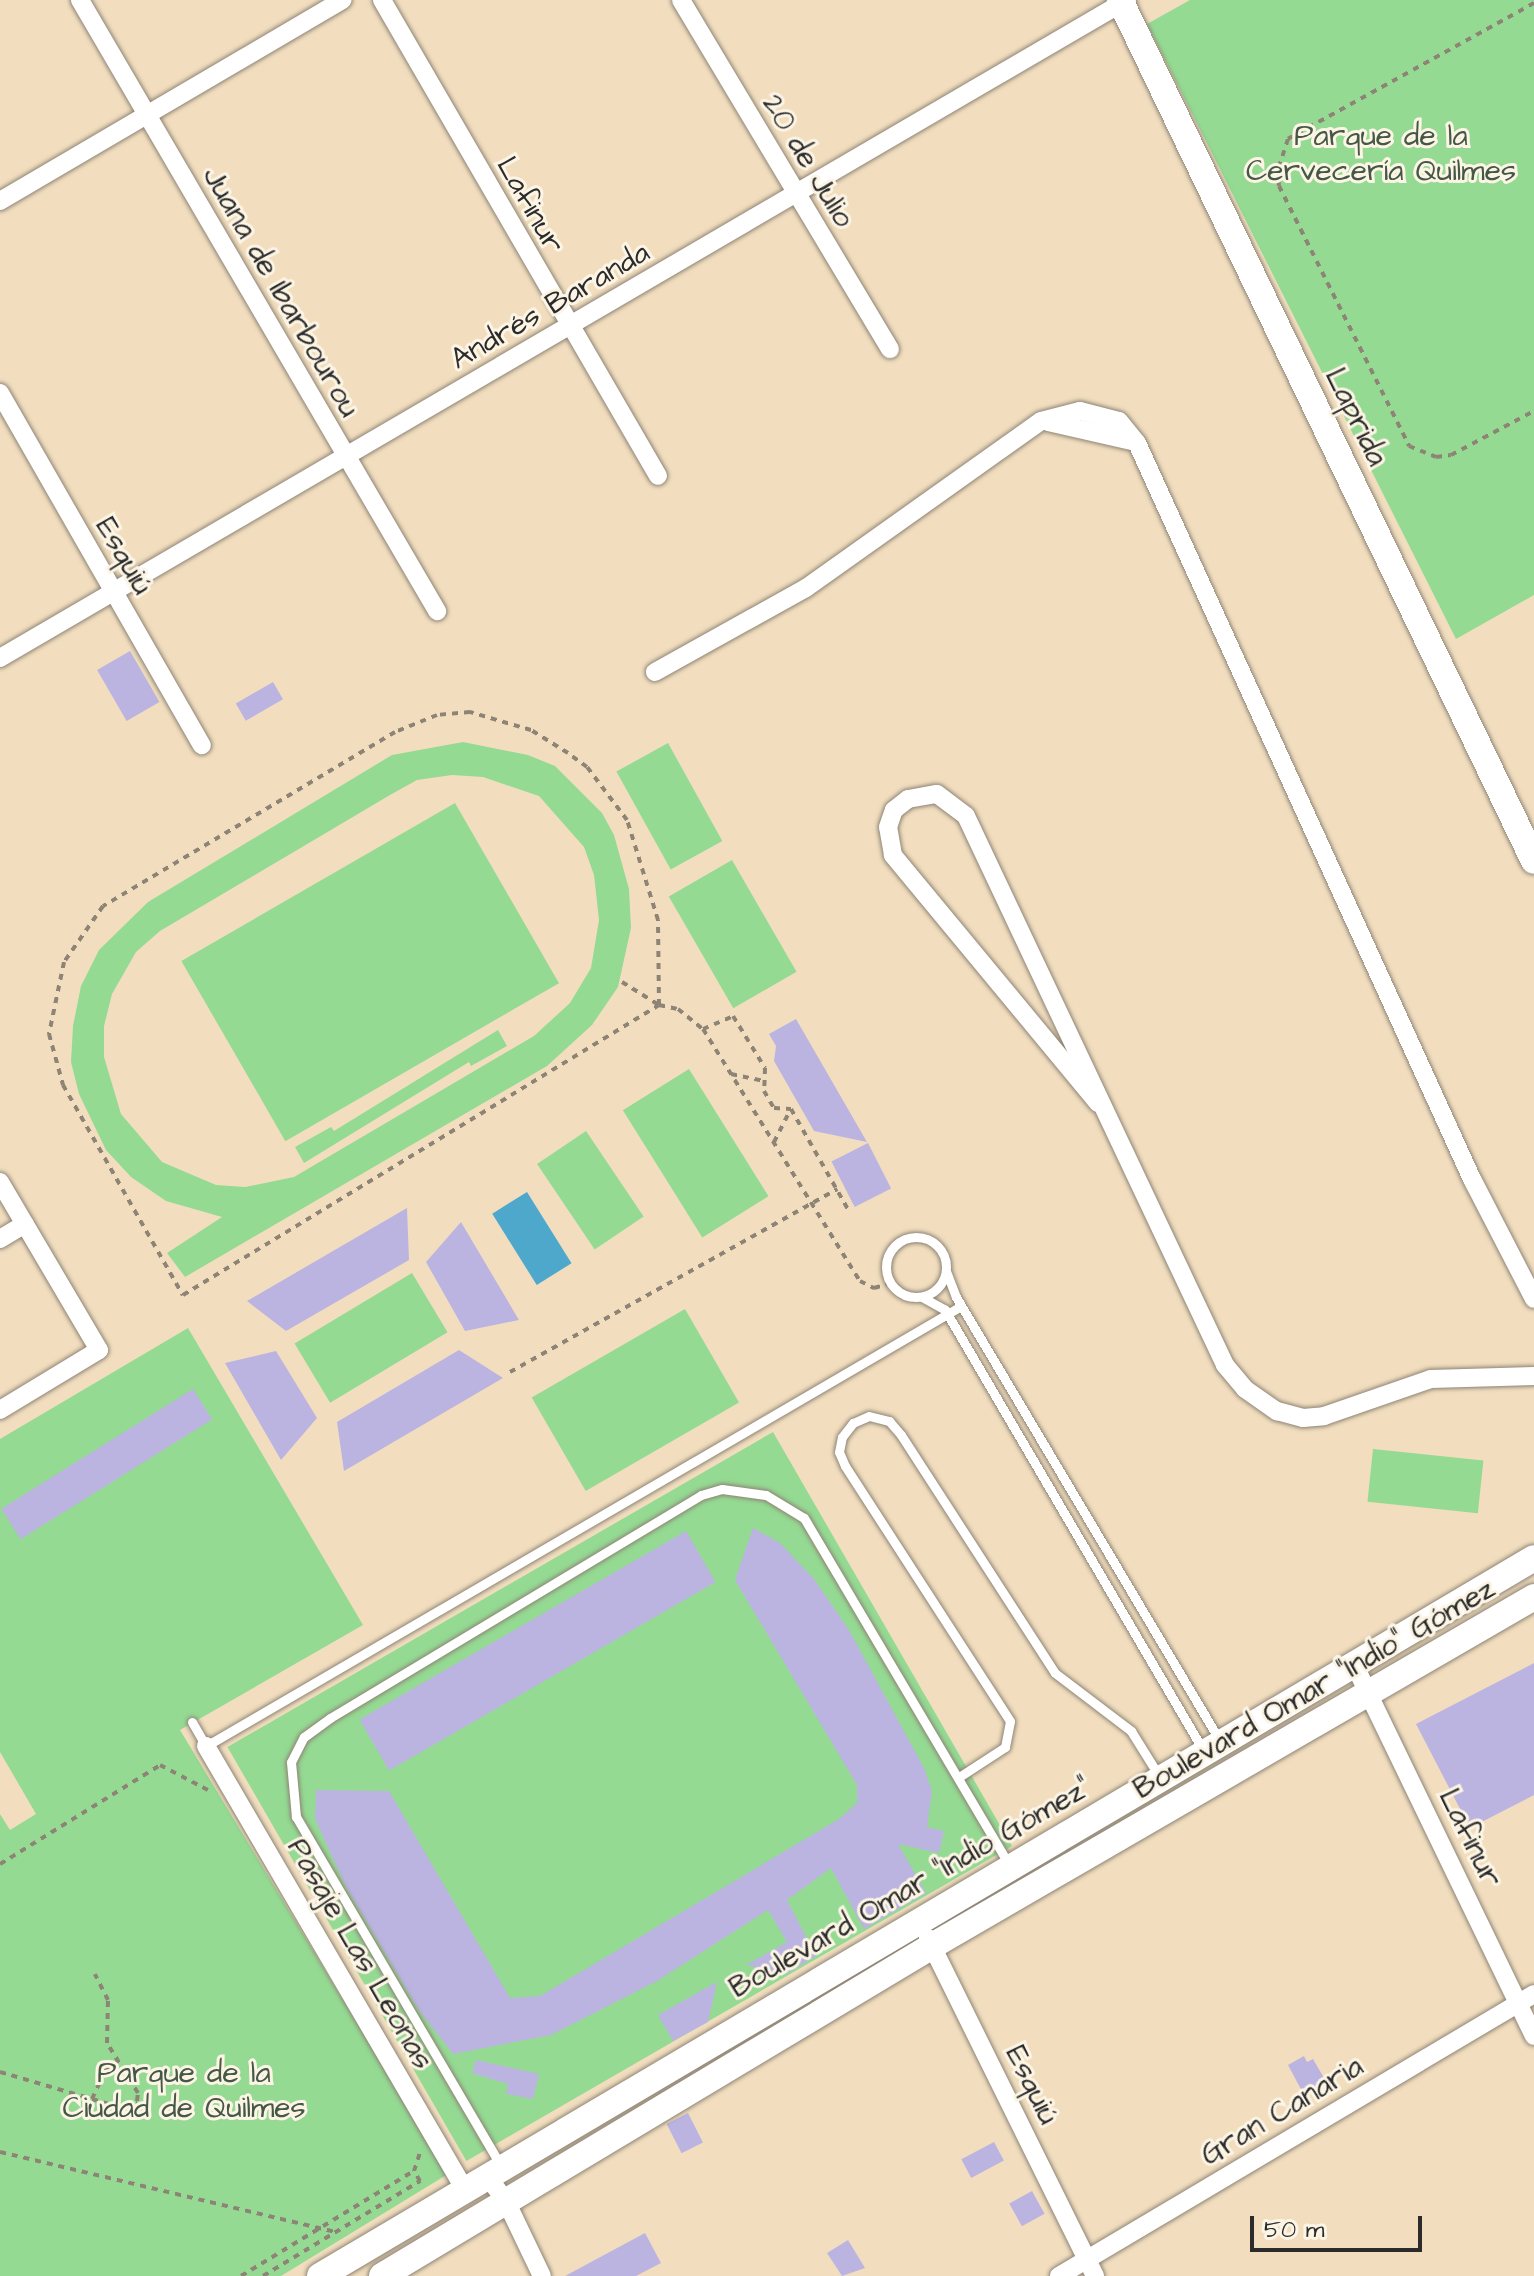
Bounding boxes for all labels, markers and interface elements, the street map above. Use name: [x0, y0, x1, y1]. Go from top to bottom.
street label: 20 de Julio: [754, 88, 862, 234]
park label: Parque de la Cervecería Quilmes: [1246, 118, 1516, 188]
street label: Lafinur: [488, 150, 572, 260]
street label: Juana de Ibarbourou: [195, 160, 367, 424]
street label: Andrés Baranda: [444, 235, 656, 377]
street label: Laprida: [1317, 362, 1395, 472]
street label: Esquiú: [88, 511, 160, 601]
street label: Boulevard Omar "Indio" Gómez: [1127, 1571, 1501, 1807]
street label: Boulevard Omar "Indio Gómez": [723, 1770, 1097, 2006]
street label: Lafinur: [1431, 1783, 1509, 1893]
street label: Pasaje Las Leonas: [279, 1832, 441, 2076]
street label: Esquiú: [998, 2040, 1066, 2130]
street label: Gran Canaria: [1194, 2049, 1370, 2173]
park label: Parque de la Ciudad de Quilmes: [62, 2055, 306, 2126]
scale bar: [1254, 2200, 1426, 2250]
text: 50 m: [1264, 2213, 1324, 2247]

